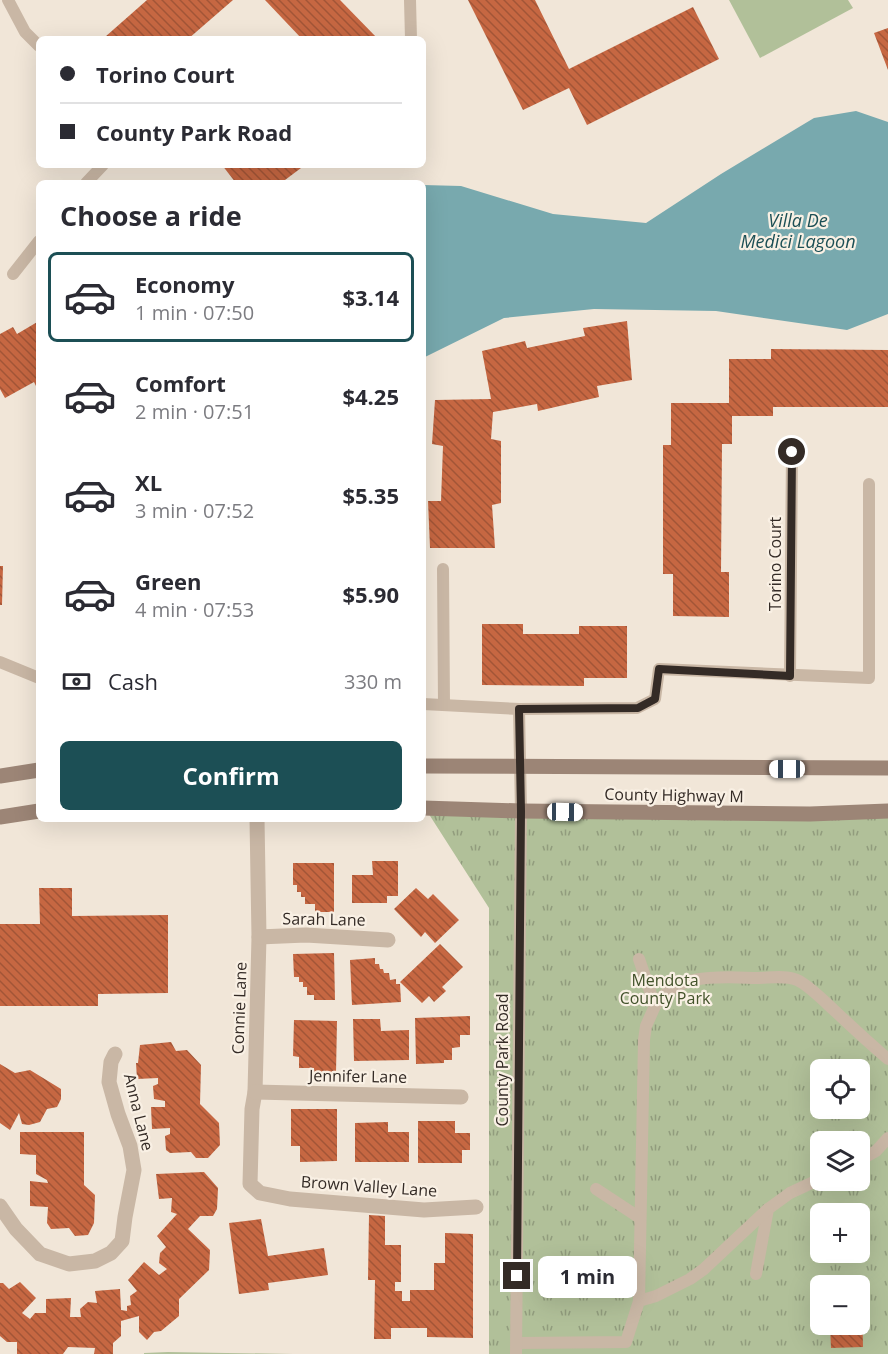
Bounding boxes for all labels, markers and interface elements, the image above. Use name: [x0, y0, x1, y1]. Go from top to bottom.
text: Torino Court: [96, 59, 235, 89]
text: County Park Road: [96, 117, 292, 147]
text: Choose a ride: [60, 197, 242, 234]
water label: Villa De Medici Lagoon: [740, 208, 856, 253]
text: Economy: [135, 269, 234, 299]
icon: car: [63, 270, 117, 324]
text: $3.14: [342, 282, 399, 312]
text: 1 min · 07:50: [135, 299, 254, 326]
text: Comfort: [135, 368, 226, 398]
icon: car: [63, 369, 117, 423]
text: $4.25: [342, 381, 399, 411]
text: 2 min · 07:51: [135, 398, 254, 425]
route start: [778, 438, 805, 465]
text: XL: [135, 467, 162, 497]
icon: car: [63, 468, 117, 522]
text: $5.35: [342, 480, 399, 510]
text: 3 min · 07:52: [135, 497, 254, 524]
street label: Torino Court: [764, 517, 786, 611]
text: Green: [135, 566, 201, 596]
icon: car: [63, 567, 117, 621]
text: $5.90: [342, 579, 399, 609]
text: 4 min · 07:53: [135, 596, 254, 623]
icon: cash: [60, 665, 93, 698]
text: Cash: [108, 666, 158, 696]
text: 330 m: [344, 668, 402, 695]
button: Confirm: [60, 741, 402, 810]
car: [769, 760, 805, 778]
street label: County Highway M: [604, 783, 744, 807]
car: [547, 803, 583, 821]
street label: Sarah Lane: [282, 907, 366, 931]
street label: Connie Lane: [226, 961, 252, 1055]
park label: Mendota County Park: [620, 969, 711, 1009]
street label: County Park Road: [491, 994, 513, 1127]
map controls: [810, 1059, 870, 1335]
button: locate: [810, 1059, 870, 1119]
street label: Jennifer Lane: [307, 1064, 407, 1088]
street label: Anna Lane: [119, 1071, 159, 1153]
button: layers: [810, 1131, 870, 1191]
street label: Brown Valley Lane: [300, 1170, 438, 1202]
button: +: [810, 1203, 870, 1263]
callout: 1 min: [538, 1255, 637, 1297]
route end: [503, 1262, 530, 1289]
text: 1 min: [560, 1263, 615, 1290]
button: −: [810, 1275, 870, 1335]

